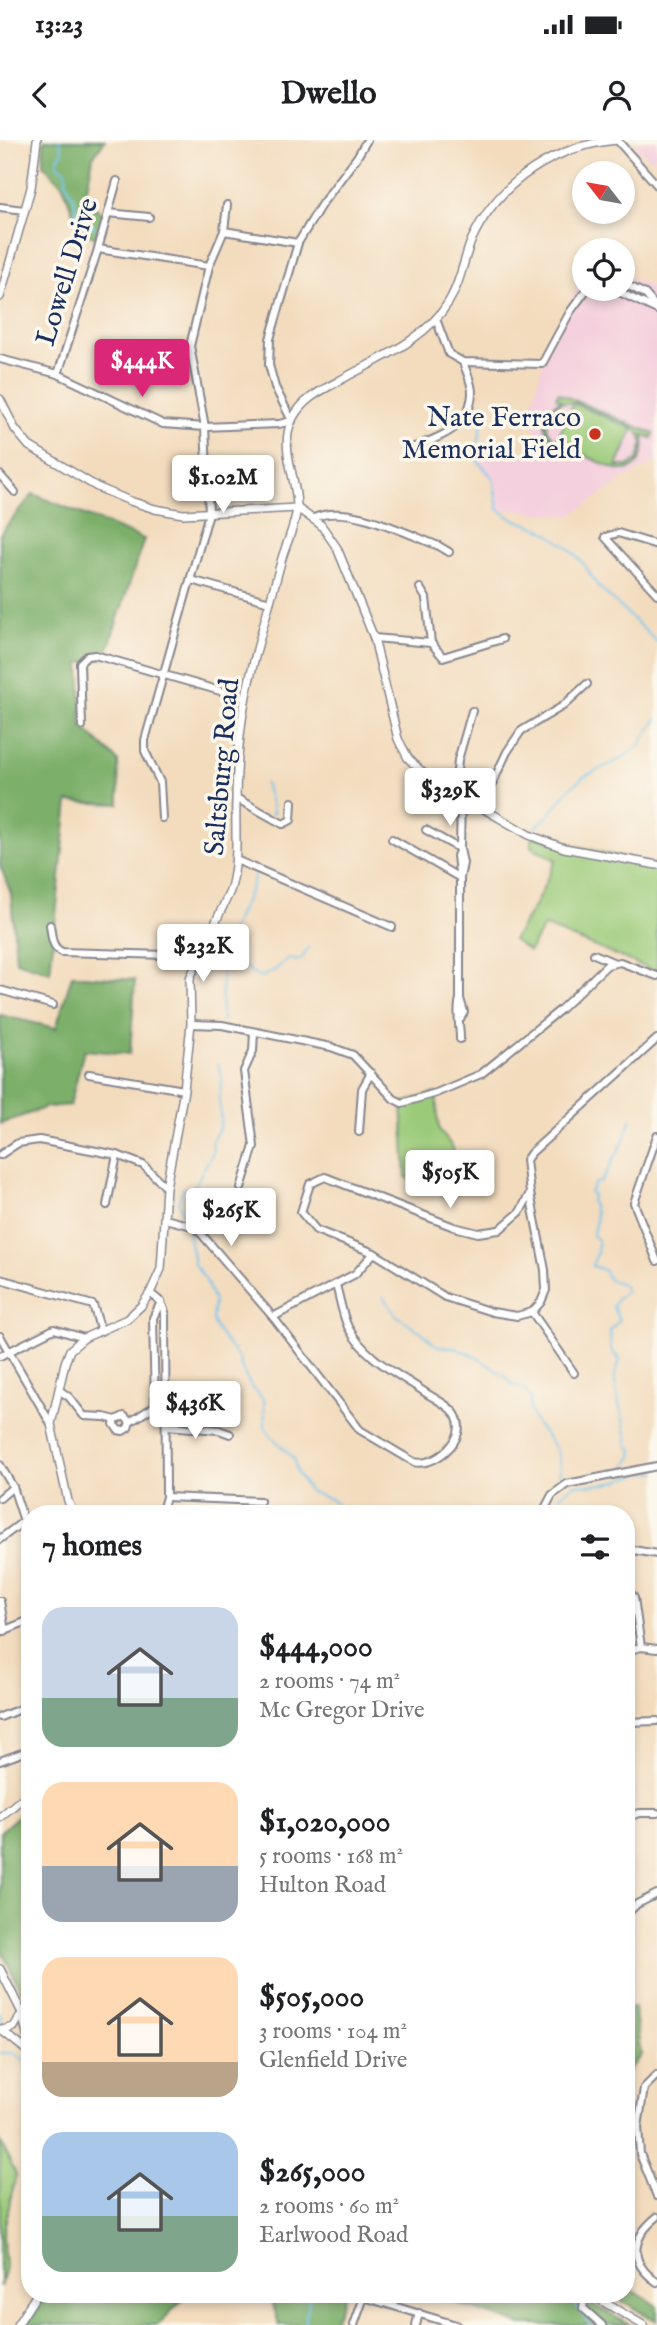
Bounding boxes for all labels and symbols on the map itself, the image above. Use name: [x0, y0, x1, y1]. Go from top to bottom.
north arrow: [572, 161, 635, 224]
street label: Lowell Drive: [29, 194, 107, 350]
pin: $444K: [93, 340, 191, 399]
place label: Nate Ferraco Memorial Field: [401, 401, 581, 468]
marker: Nate Ferraco Memorial Field: [587, 426, 603, 442]
pin: $1.02M: [166, 456, 280, 515]
street label: Saltsburg Road: [198, 677, 248, 857]
pin: $329K: [401, 768, 499, 828]
pin: $232K: [154, 924, 252, 984]
pin: $505K: [401, 1150, 499, 1210]
pin: $265K: [182, 1188, 280, 1248]
pin: $436K: [146, 1382, 244, 1441]

